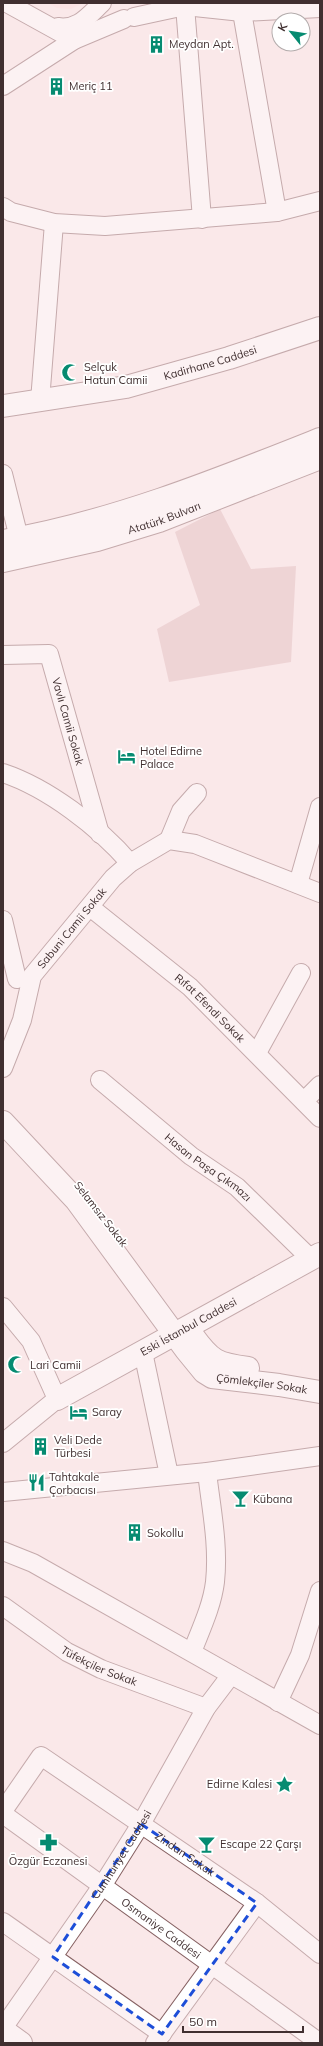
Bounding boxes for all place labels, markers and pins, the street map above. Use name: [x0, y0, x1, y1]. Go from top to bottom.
building icon: Meydan Apt.: [146, 34, 166, 54]
place label: Meydan Apt.: [169, 37, 234, 51]
building icon: Meriç 11: [46, 76, 66, 96]
place label: Meriç 11: [69, 79, 113, 93]
place label: Selçuk Hatun Camii: [84, 360, 147, 387]
mosque icon: Selçuk Hatun Camii: [61, 363, 81, 383]
place label: Hotel Edirne Palace: [140, 744, 202, 771]
hotel icon: Hotel Edirne Palace: [117, 747, 137, 767]
mosque icon: Lari Camii: [7, 1355, 27, 1375]
place label: Lari Camii: [30, 1358, 81, 1372]
hotel icon: Saray: [69, 1402, 89, 1422]
place label: Saray: [92, 1405, 122, 1419]
place label: Veli Dede Türbesi: [54, 1433, 102, 1460]
building icon: Veli Dede Türbesi: [31, 1436, 51, 1456]
place label: Tahtakale Çorbacısı: [49, 1470, 99, 1497]
restaurant icon: Tahtakale Çorbacısı: [26, 1473, 46, 1493]
bar icon: Kübana: [230, 1489, 250, 1509]
place label: Kübana: [253, 1492, 292, 1506]
building icon: Sokollu: [124, 1523, 144, 1543]
place label: Sokollu: [147, 1526, 184, 1540]
place icon: Edirne Kalesi: [275, 1774, 295, 1794]
place label: Edirne Kalesi: [207, 1777, 272, 1791]
pharmacy icon: Özgür Eczanesi: [38, 1833, 58, 1853]
bar icon: Escape 22 Çarşı: [197, 1834, 217, 1854]
place label: Escape 22 Çarşı: [220, 1837, 301, 1851]
place label: Özgür Eczanesi: [9, 1854, 87, 1868]

